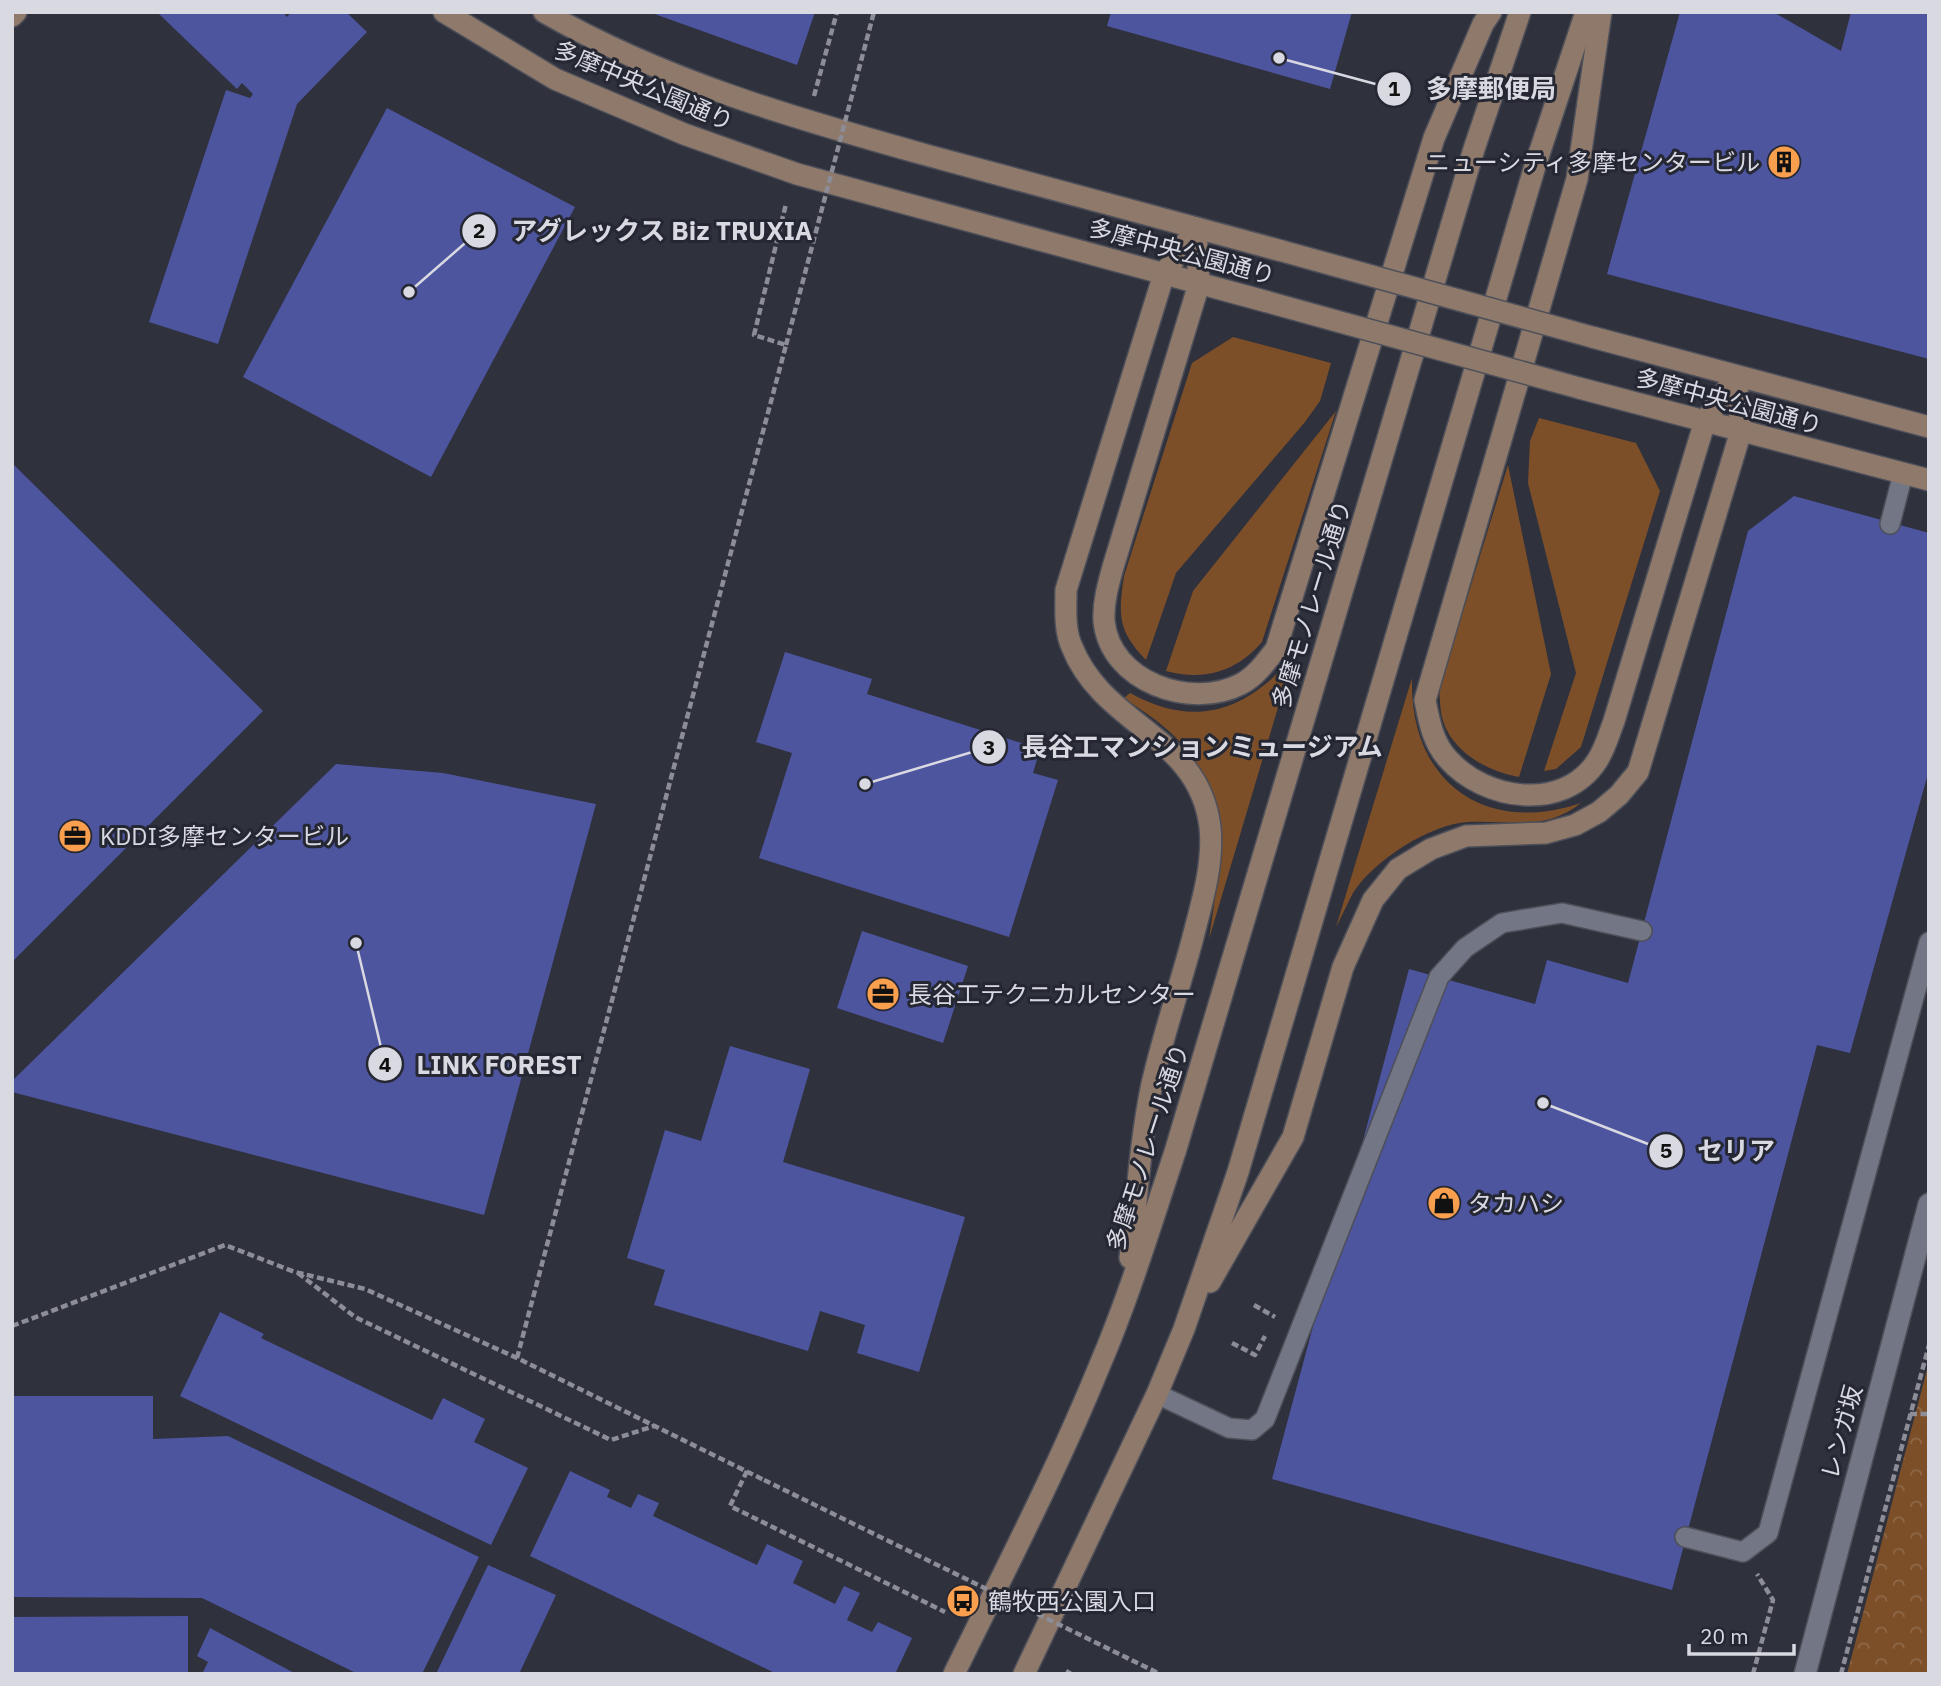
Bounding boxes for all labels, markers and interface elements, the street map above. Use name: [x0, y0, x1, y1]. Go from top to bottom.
street label: 多摩中央公園通り: [549, 33, 739, 137]
callout: 多摩郵便局: [1377, 65, 1570, 112]
text: 多摩郵便局: [1426, 71, 1556, 105]
text: 1: [1388, 74, 1401, 102]
building icon: ニューシティ多摩センタービル: [1765, 143, 1803, 181]
place label: ニューシティ多摩センタービル: [1426, 146, 1760, 178]
callout: アグレックス Biz TRUXIA: [461, 207, 828, 254]
street label: 多摩中央公園通り: [1085, 211, 1279, 291]
text: アグレックス Biz TRUXIA: [511, 213, 813, 247]
text: 2: [473, 216, 485, 244]
street label: 多摩中央公園通り: [1632, 361, 1826, 441]
street label: 多摩モノレール通り: [1264, 496, 1358, 712]
callout: 長谷工マンションミュージアム: [971, 724, 1398, 771]
text: 長谷工マンションミュージアム: [1021, 729, 1383, 763]
text: 3: [983, 733, 995, 761]
office icon: KDDI多摩センタービル: [56, 817, 94, 855]
place label: KDDI多摩センタービル: [100, 820, 349, 852]
office icon: 長谷工テクニカルセンター: [864, 975, 902, 1013]
place label: 長谷工テクニカルセンター: [908, 978, 1196, 1010]
street label: 多摩モノレール通り: [1098, 1039, 1196, 1255]
callout: LINK FOREST: [367, 1041, 595, 1088]
text: LINK FOREST: [416, 1047, 582, 1081]
text: 4: [379, 1050, 391, 1078]
callout: セリア: [1648, 1127, 1789, 1174]
text: セリア: [1697, 1133, 1775, 1167]
text: 5: [1660, 1136, 1672, 1164]
shop icon: タカハシ: [1425, 1184, 1463, 1222]
place label: タカハシ: [1468, 1187, 1564, 1219]
street label: レンガ坂: [1813, 1381, 1869, 1483]
bus stop icon: 鶴牧西公園入口: [944, 1582, 982, 1620]
place label: 鶴牧西公園入口: [988, 1585, 1156, 1617]
scale bar: [1689, 1612, 1794, 1656]
text: 20 m: [1700, 1622, 1749, 1650]

